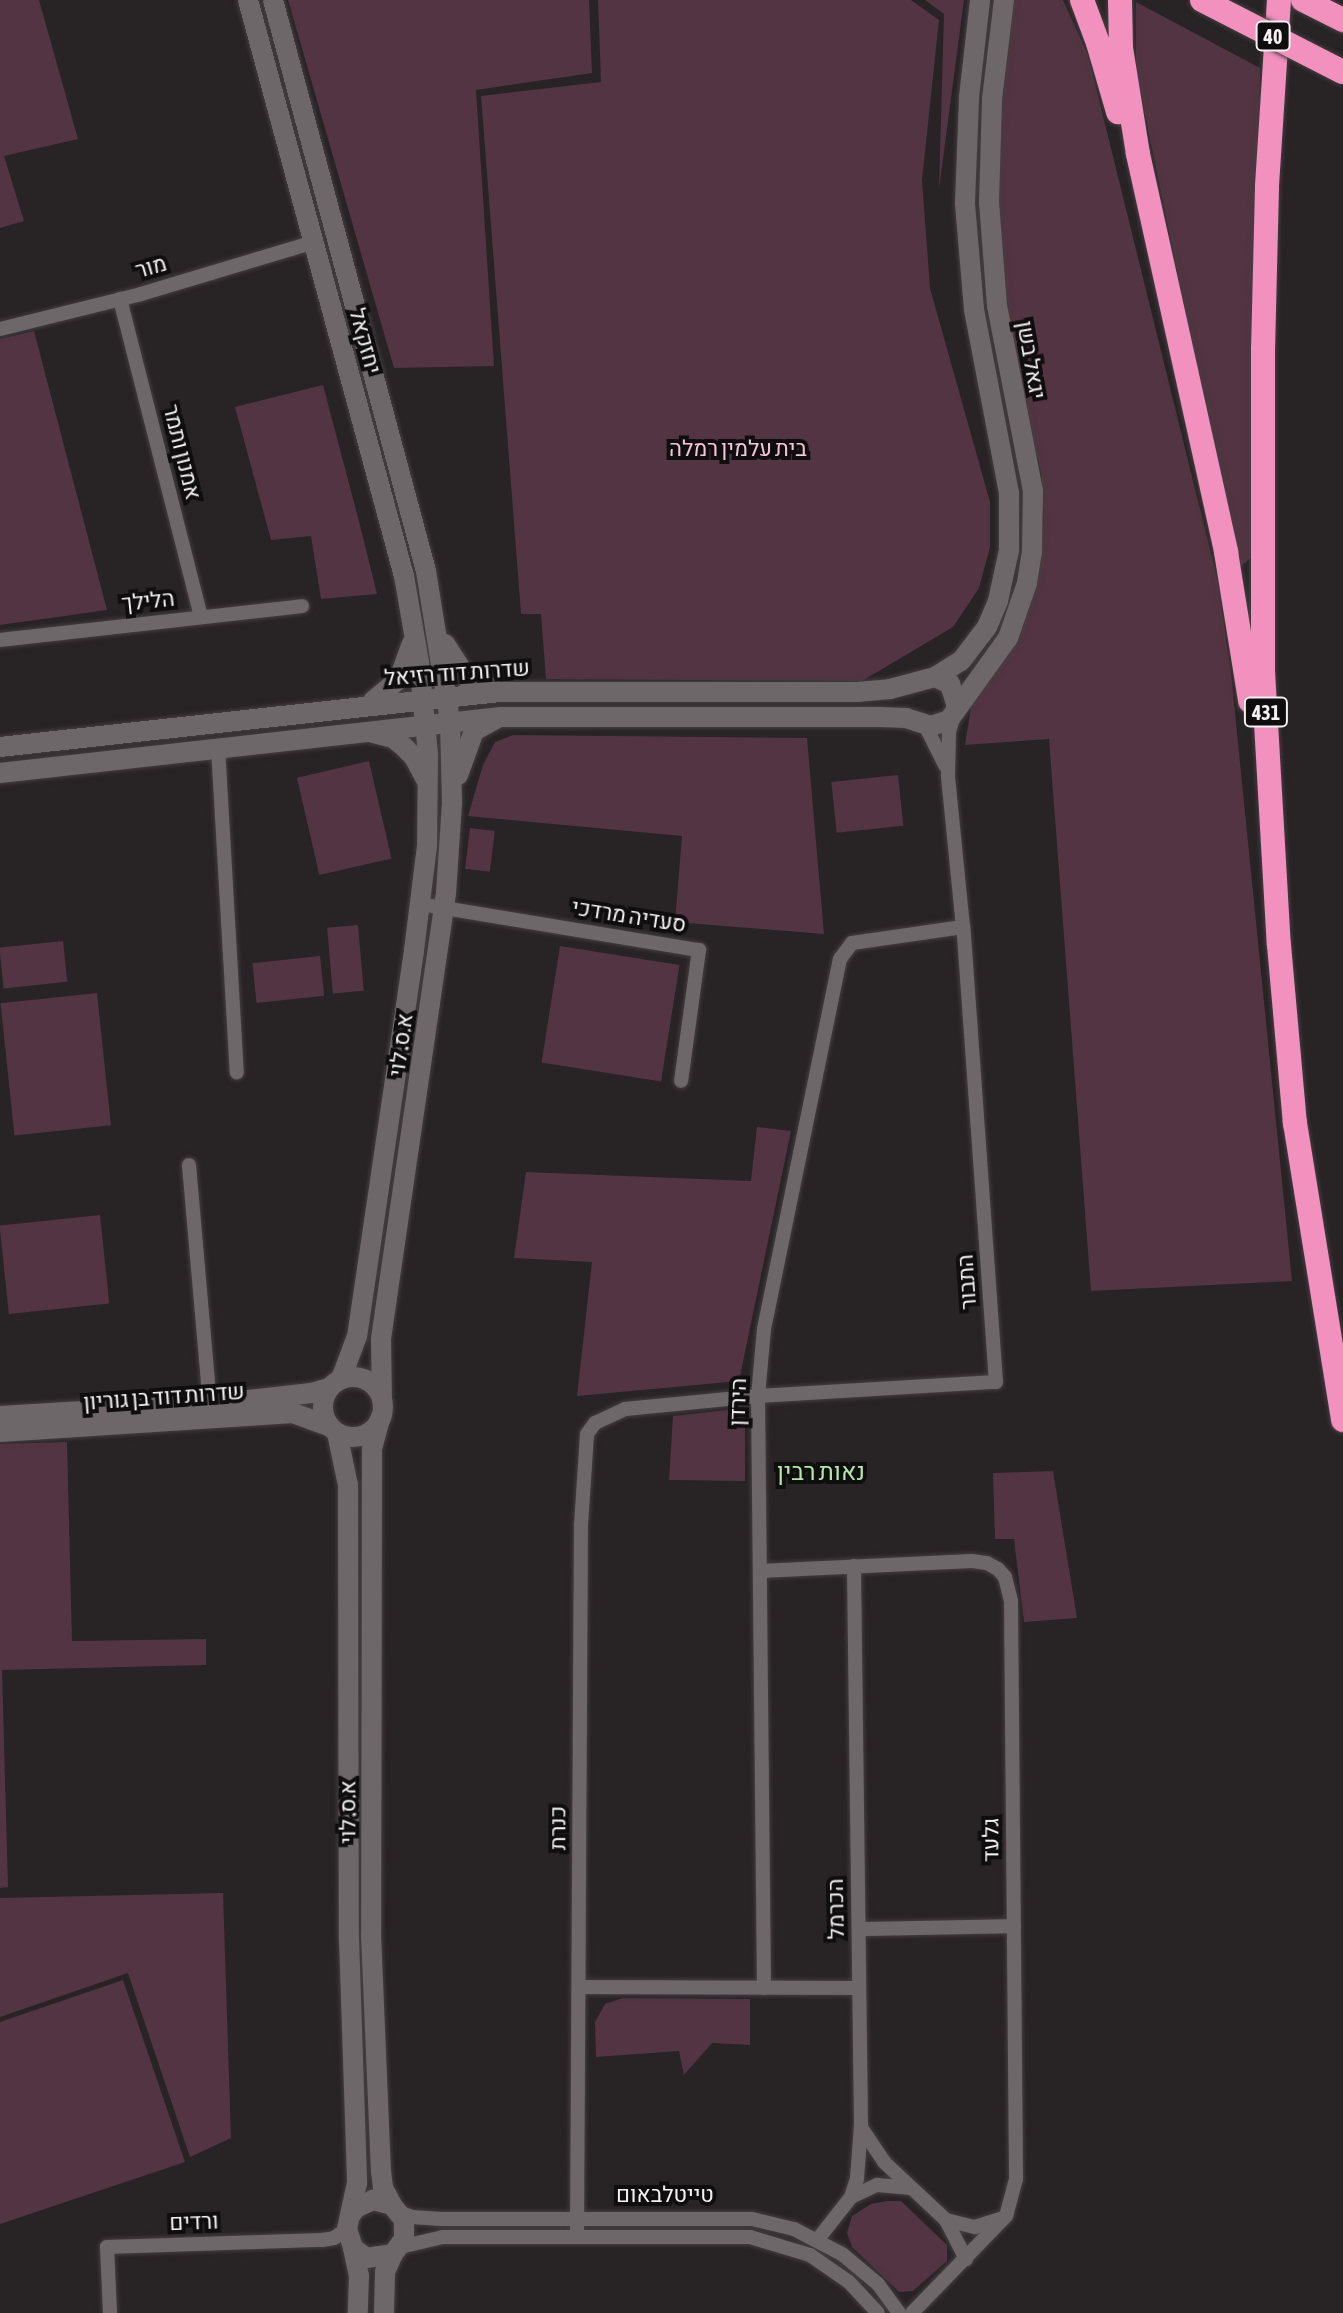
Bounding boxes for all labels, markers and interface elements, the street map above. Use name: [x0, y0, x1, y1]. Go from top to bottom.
road number: 40: [1255, 20, 1291, 52]
street label: מור: [132, 250, 170, 284]
street label: יחזקאל: [344, 305, 386, 377]
street label: יגאל בשן: [1011, 319, 1051, 401]
street label: אמנון ותמר: [157, 402, 207, 502]
park label: בית עלמין רמלה: [669, 436, 807, 462]
street label: הלילך: [120, 585, 176, 617]
street label: שדרות דוד רזיאל: [383, 655, 531, 691]
road number: 431: [1242, 696, 1290, 728]
street label: סעדיה מרדכי: [570, 894, 688, 938]
street label: א.ס. לוי: [384, 1012, 418, 1078]
street label: התבור: [952, 1253, 982, 1311]
street label: הירדן: [724, 1377, 752, 1427]
street label: שדרות דוד בן גוריון: [82, 1378, 246, 1416]
district label: נאות רבין: [777, 1458, 865, 1486]
street label: א.ס. לוי: [335, 1780, 361, 1844]
street label: כנרת: [545, 1806, 571, 1850]
street label: גלעד: [978, 1818, 1004, 1862]
street label: הכרמל: [822, 1878, 850, 1940]
street label: טייטלבאום: [616, 2182, 714, 2208]
street label: ורדים: [169, 2208, 219, 2236]

